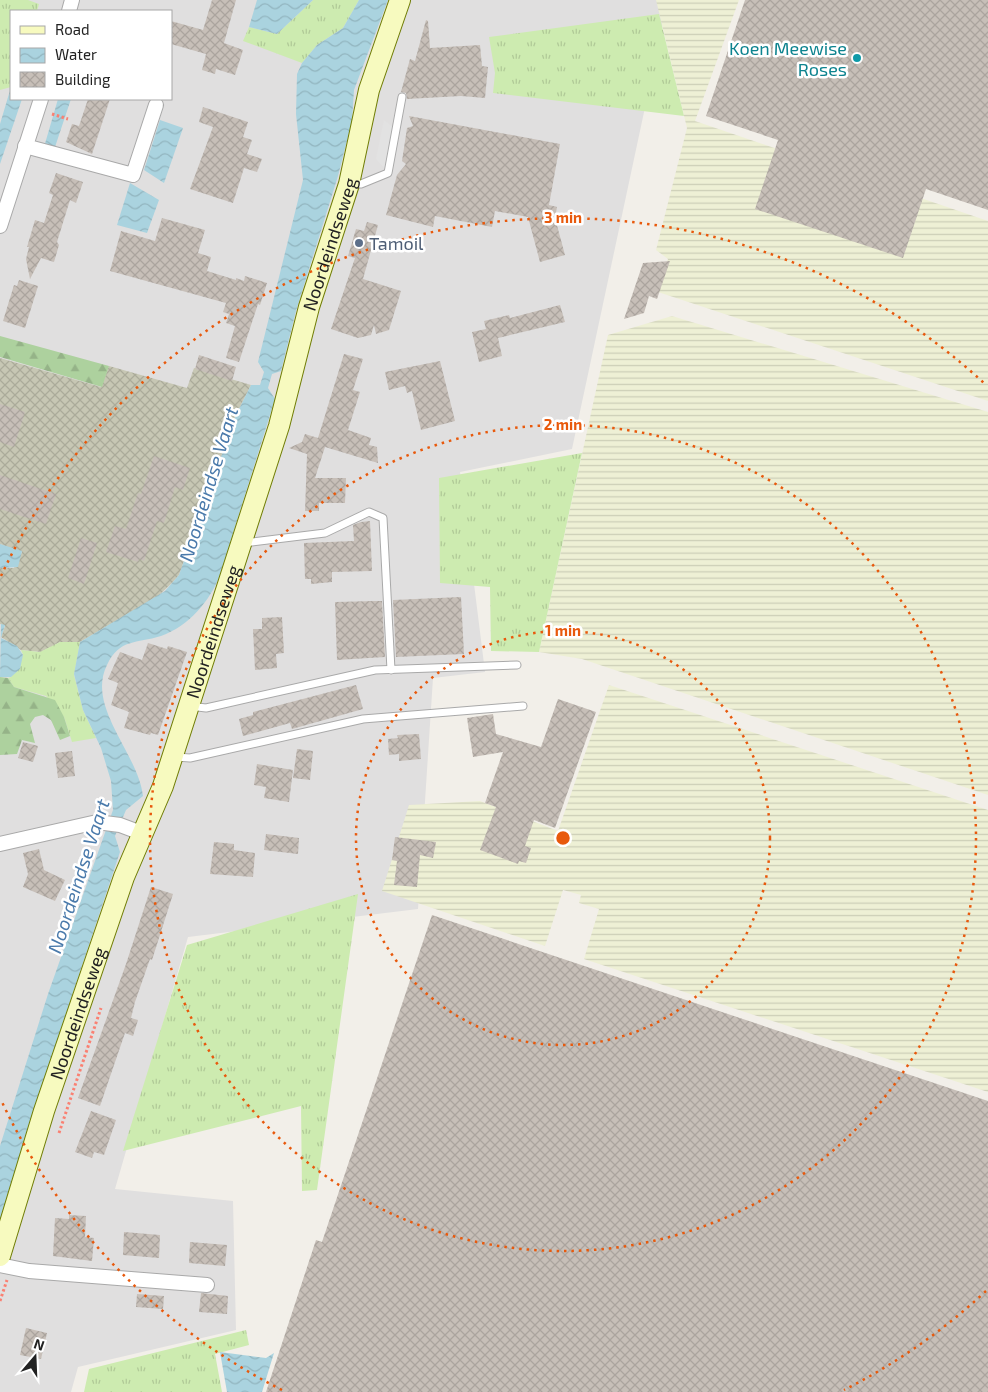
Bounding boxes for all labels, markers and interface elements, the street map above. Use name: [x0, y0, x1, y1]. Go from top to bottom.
legend: [10, 10, 172, 100]
text: Road: [55, 20, 90, 38]
place label: Koen Meewise Roses: [729, 37, 847, 80]
text: Water: [55, 45, 97, 63]
marker: Koen Meewise Roses: [851, 52, 863, 64]
text: Building: [55, 70, 111, 88]
street label: Noordeindseweg: [298, 176, 361, 313]
text: 3 min: [544, 208, 582, 226]
place label: Tamoil: [369, 232, 424, 254]
marker: Tamoil: [353, 237, 365, 249]
water label: Noordeindse Vaart: [174, 403, 243, 564]
text: 2 min: [544, 415, 582, 433]
street label: Noordeindseweg: [181, 562, 244, 701]
text: 1 min: [545, 621, 581, 639]
water label: Noordeindse Vaart: [42, 795, 114, 956]
centre of rings: [554, 829, 572, 847]
street label: Noordeindseweg: [45, 944, 110, 1082]
north arrow: [10, 1332, 60, 1382]
text: N: [32, 1335, 47, 1354]

